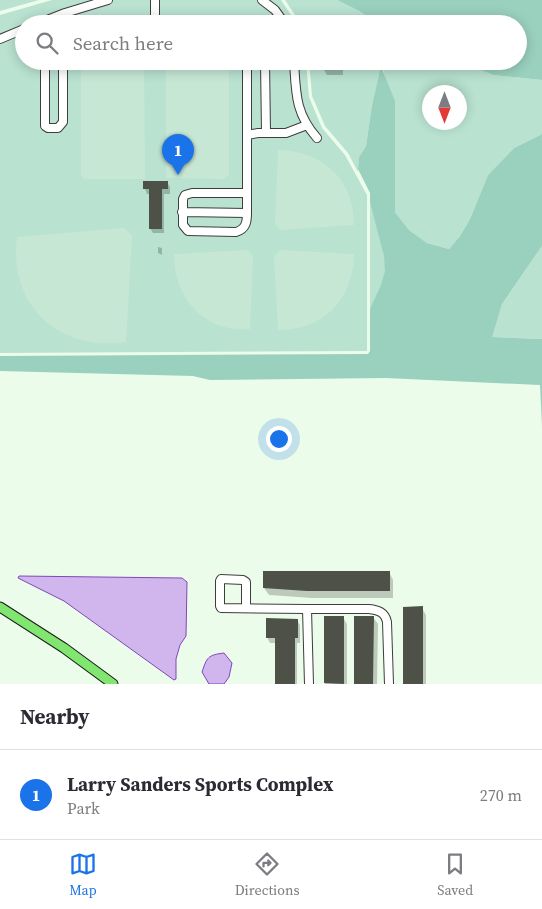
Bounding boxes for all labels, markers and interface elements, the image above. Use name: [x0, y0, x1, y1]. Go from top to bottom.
search box: [15, 15, 527, 70]
icon: search: [33, 29, 61, 57]
text: Search here: [73, 30, 173, 56]
north arrow: [422, 85, 467, 130]
pin: 1: [162, 134, 194, 175]
your location: [266, 426, 292, 452]
text: Nearby: [20, 702, 90, 731]
text: Larry Sanders Sports Complex: [67, 771, 333, 797]
text: 1: [32, 784, 40, 806]
text: 270 m: [480, 784, 522, 806]
text: Park: [67, 797, 100, 819]
tab: Map: [69, 850, 97, 900]
tab: Directions: [235, 850, 299, 900]
tab: Saved: [437, 850, 473, 900]

